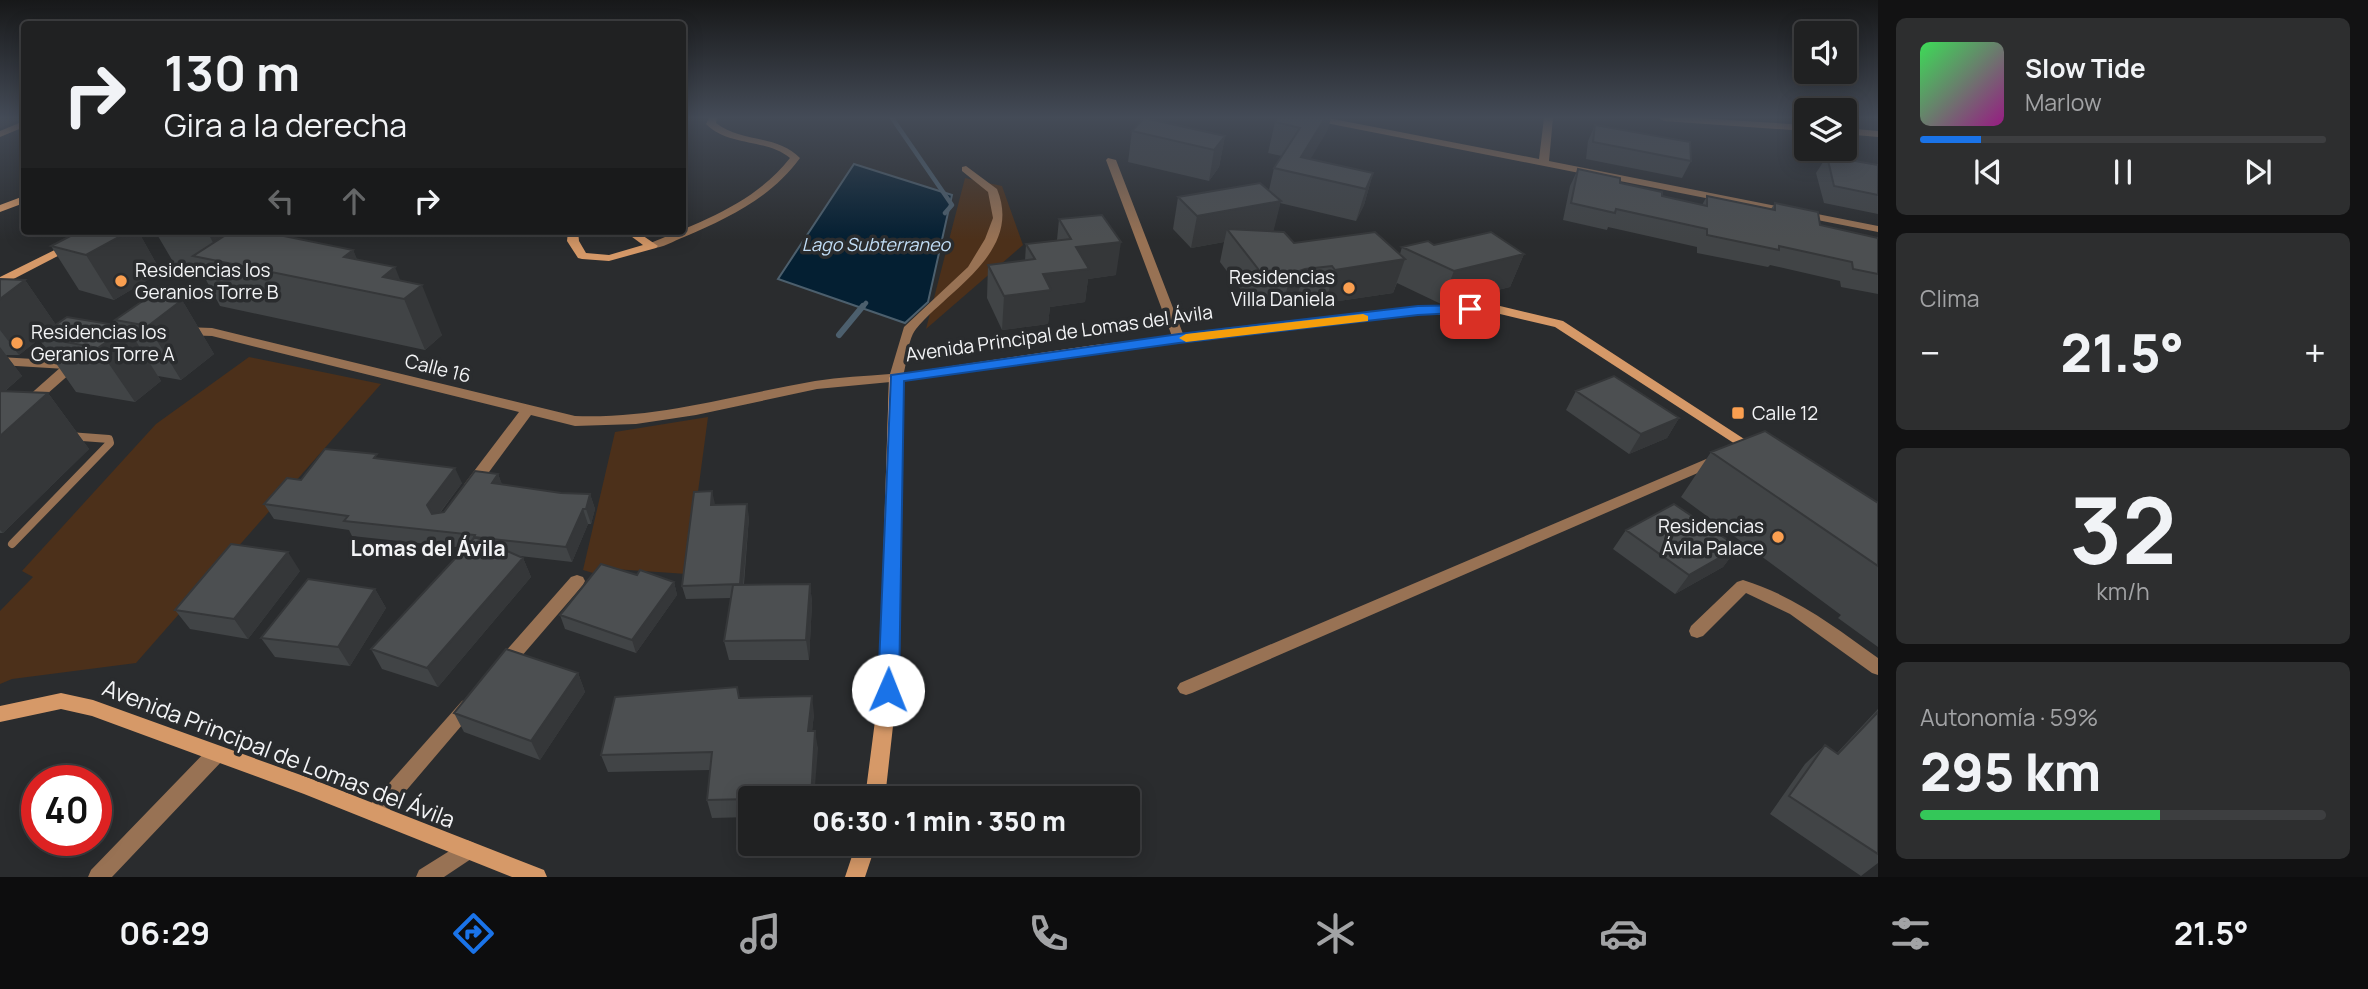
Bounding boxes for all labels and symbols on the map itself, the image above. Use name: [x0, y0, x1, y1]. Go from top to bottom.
water label: Lago Subterraneo: [802, 232, 952, 256]
place label: Residencias los Geranios Torre B: [135, 257, 279, 305]
place label: Residencias Villa Daniela: [1229, 264, 1335, 312]
marker: Residencias los Geranios Torre B: [113, 273, 129, 289]
pin: [1440, 279, 1500, 339]
marker: Residencias Villa Daniela: [1341, 280, 1357, 296]
street label: Avenida Principal de Lomas del Ávila: [904, 299, 1214, 367]
place label: Residencias los Geranios Torre A: [31, 319, 175, 367]
marker: Residencias los Geranios Torre A: [9, 335, 25, 351]
street label: Calle 16: [402, 347, 474, 389]
place label: Calle 12: [1752, 400, 1818, 426]
marker: Calle 12: [1730, 405, 1746, 421]
place label: Residencias Ávila Palace: [1658, 513, 1764, 561]
marker: Residencias Ávila Palace: [1770, 529, 1786, 545]
district label: Lomas del Ávila: [350, 534, 506, 562]
position arrow: [851, 653, 925, 727]
street label: Avenida Principal de Lomas del Ávila: [98, 671, 460, 835]
speed limit sign: 40: [21, 765, 112, 856]

